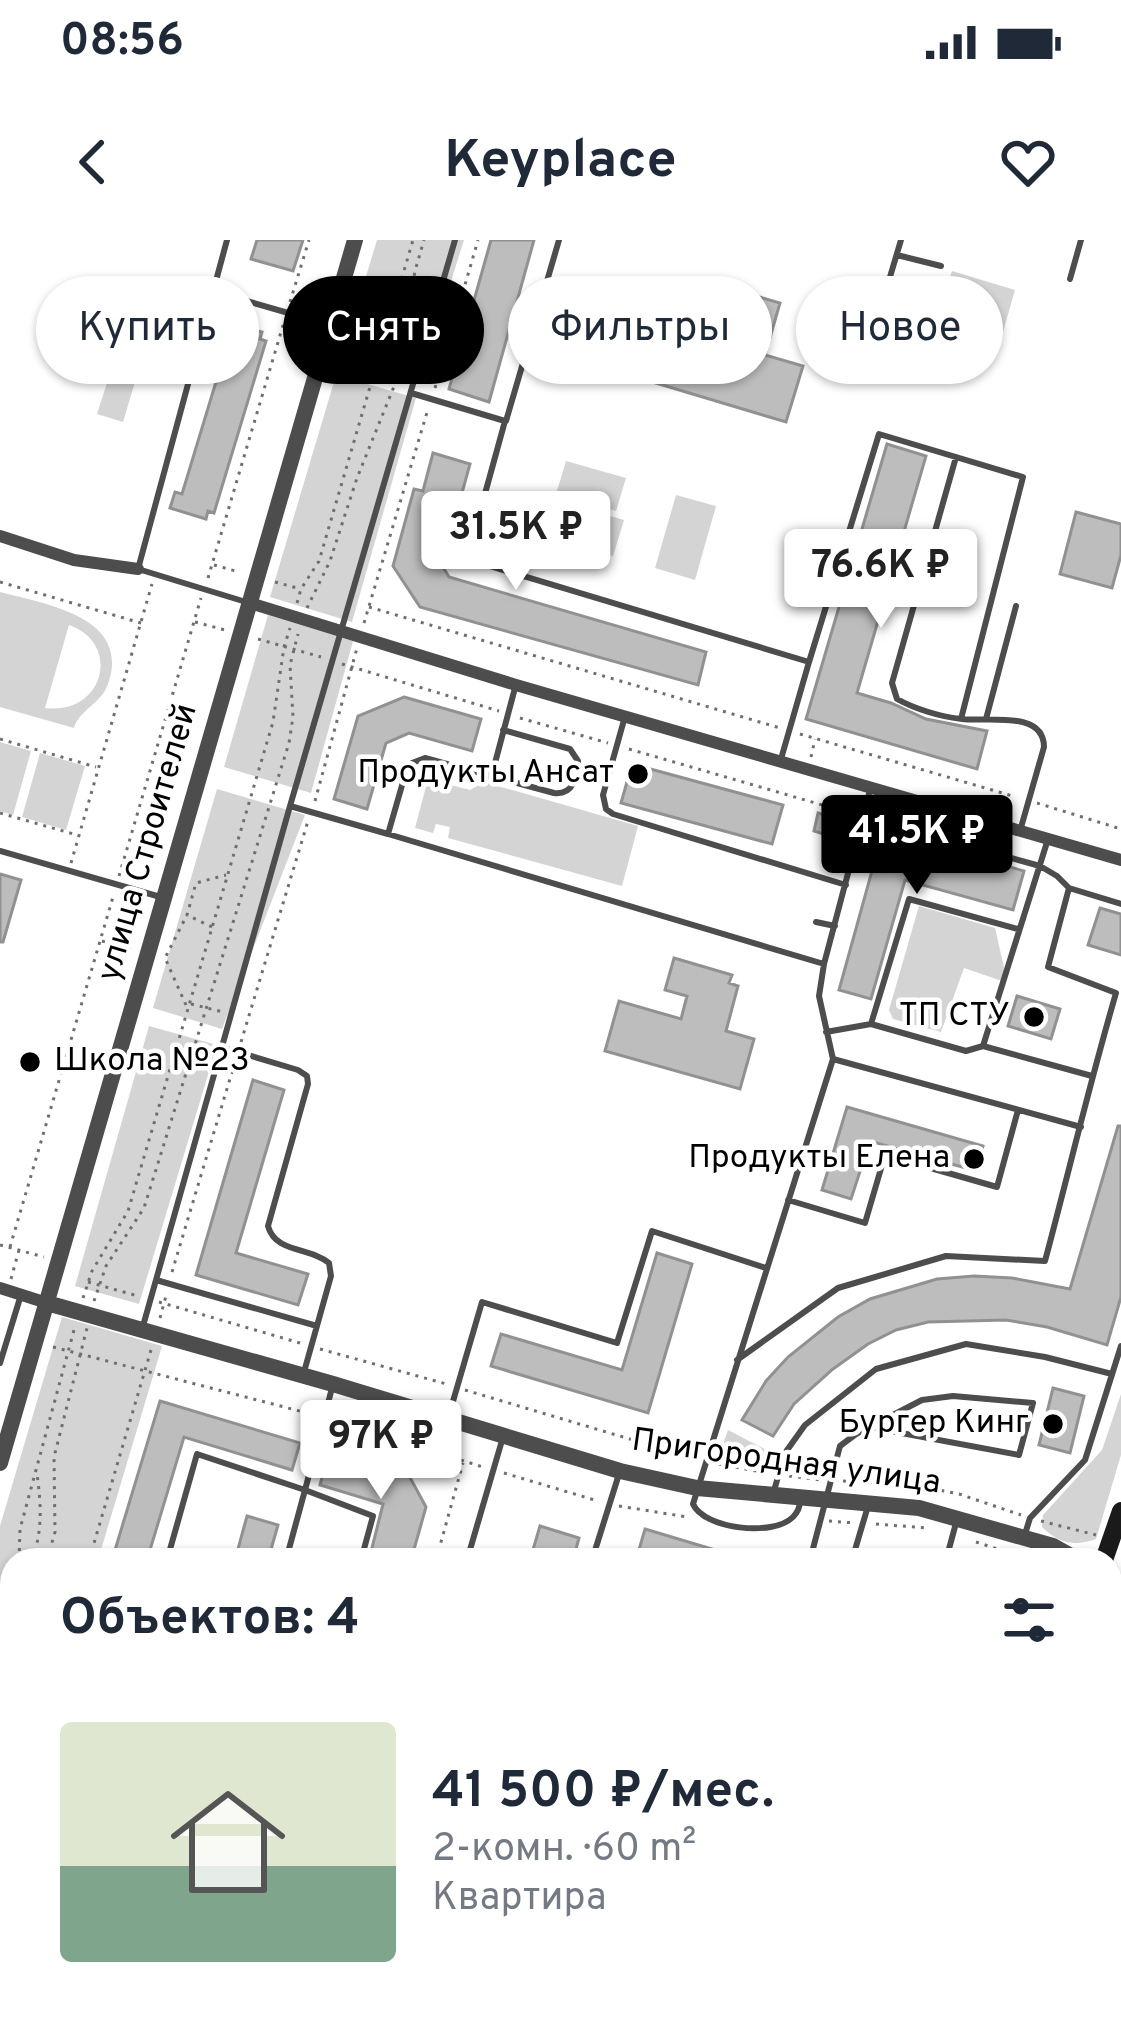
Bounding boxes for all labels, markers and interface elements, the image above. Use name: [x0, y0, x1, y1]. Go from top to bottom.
text: 08:56: [60, 14, 184, 71]
text: Keyplace: [444, 128, 677, 197]
icon: back: [60, 129, 126, 195]
icon: heart: [995, 129, 1061, 195]
chip: Купить: [36, 276, 259, 384]
chip: Снять: [283, 276, 484, 384]
chip: Фильтры: [508, 276, 772, 384]
chip: Новое: [796, 276, 1003, 384]
pin: 31.5K ₽: [405, 491, 627, 593]
text: 31.5K ₽: [448, 505, 584, 554]
pin: 76.6K ₽: [770, 529, 992, 631]
text: 76.6K ₽: [811, 543, 951, 592]
street label: улица Строителей: [89, 699, 209, 987]
place label: Продукты Ансат: [357, 753, 614, 795]
marker: Продукты Ансат: [625, 761, 651, 787]
pin: 41.5K ₽: [806, 795, 1028, 897]
text: 41.5K ₽: [848, 809, 986, 858]
place label: ТП СТУ: [899, 996, 1010, 1038]
marker: ТП СТУ: [1021, 1004, 1047, 1030]
place label: Школа №23: [54, 1041, 250, 1083]
marker: Школа №23: [17, 1049, 43, 1075]
place label: Продукты Елена: [688, 1138, 950, 1180]
marker: Продукты Елена: [961, 1146, 987, 1172]
pin: 97K ₽: [297, 1400, 465, 1502]
place label: Бургер Кинг: [839, 1403, 1029, 1445]
marker: Бургер Кинг: [1040, 1411, 1066, 1437]
text: 97K ₽: [327, 1414, 435, 1463]
street label: Пригородная улица: [629, 1421, 943, 1505]
icon: filters: [996, 1587, 1062, 1653]
text: Объектов: 4: [60, 1588, 360, 1653]
text: 41 500 ₽/мес.: [432, 1761, 774, 1826]
icon: home: [156, 1770, 300, 1914]
text: 2-комн. · 60 m²: [432, 1826, 696, 1875]
text: Квартира: [432, 1875, 606, 1924]

